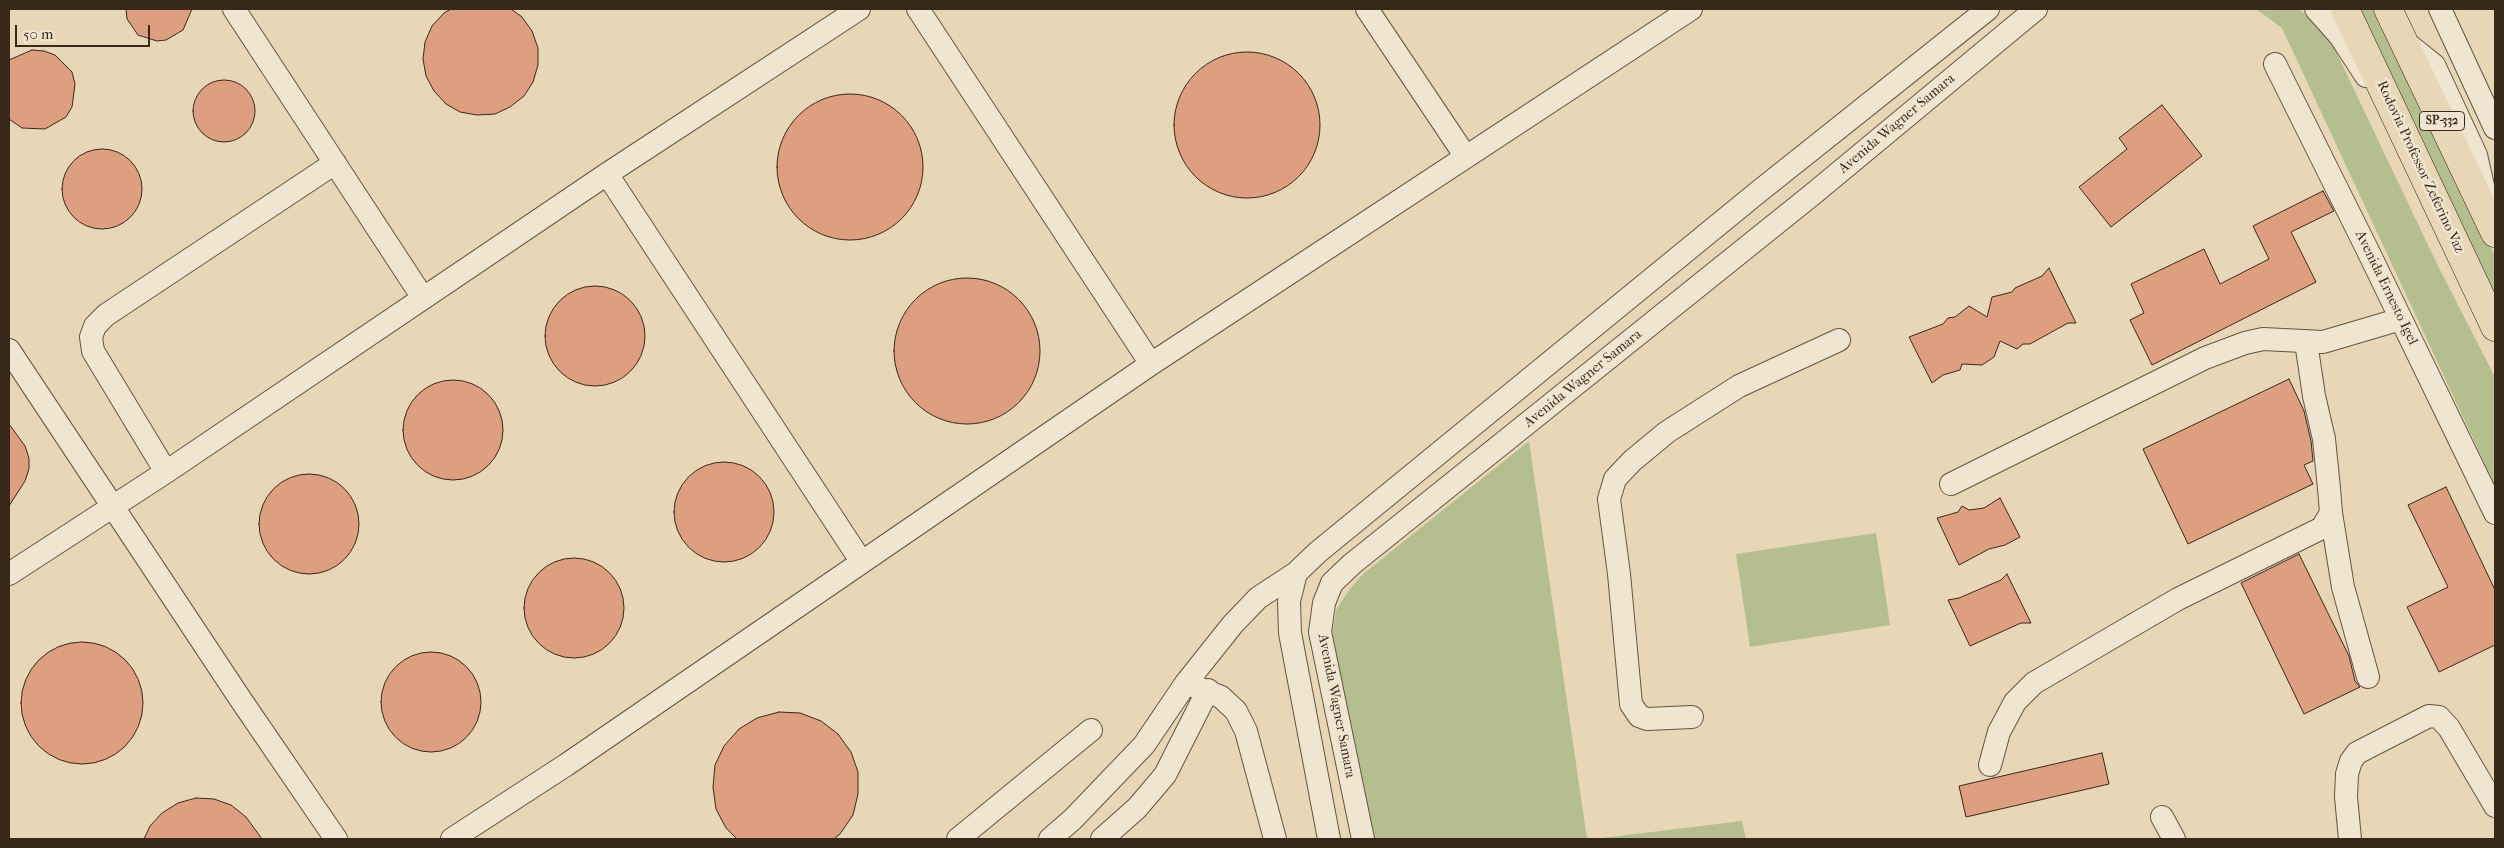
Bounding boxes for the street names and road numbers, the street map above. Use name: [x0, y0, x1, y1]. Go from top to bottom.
street label: Avenida Wagner Samara: [1835, 70, 1959, 178]
street label: Rodovia Professor Zeferino Vaz: [2373, 78, 2467, 256]
road number: SP-332: [2420, 112, 2464, 130]
street label: Avenida Ernesto Igel: [2351, 228, 2421, 348]
street label: Avenida Wagner Samara: [1521, 326, 1645, 432]
street label: Avenida Wagner Samara: [1314, 632, 1358, 780]

